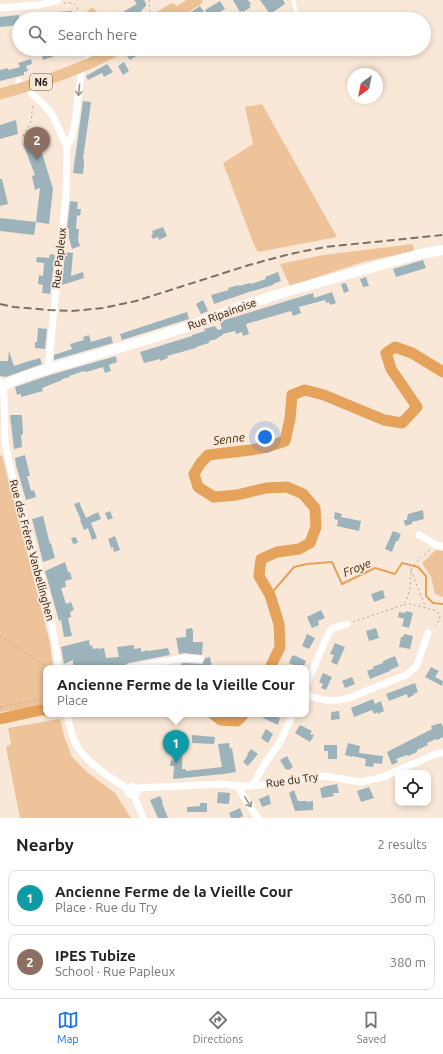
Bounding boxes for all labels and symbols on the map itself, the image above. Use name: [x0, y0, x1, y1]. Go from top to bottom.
north arrow: [347, 68, 383, 104]
road number: N6: [30, 74, 52, 90]
one-way arrow: [75, 83, 82, 96]
pin: 2: [24, 127, 50, 160]
street label: Rue Papleux: [50, 227, 68, 289]
street label: Rue Ripainoise: [186, 296, 258, 332]
your location: [255, 427, 275, 447]
water label: Senne: [211, 430, 245, 447]
street label: Rue des Frères Vanbellinghen: [7, 478, 57, 622]
water label: Froye: [341, 556, 373, 579]
pin: 1: [163, 730, 189, 763]
street label: Rue du Try: [265, 770, 319, 790]
one-way arrow: [244, 796, 252, 808]

